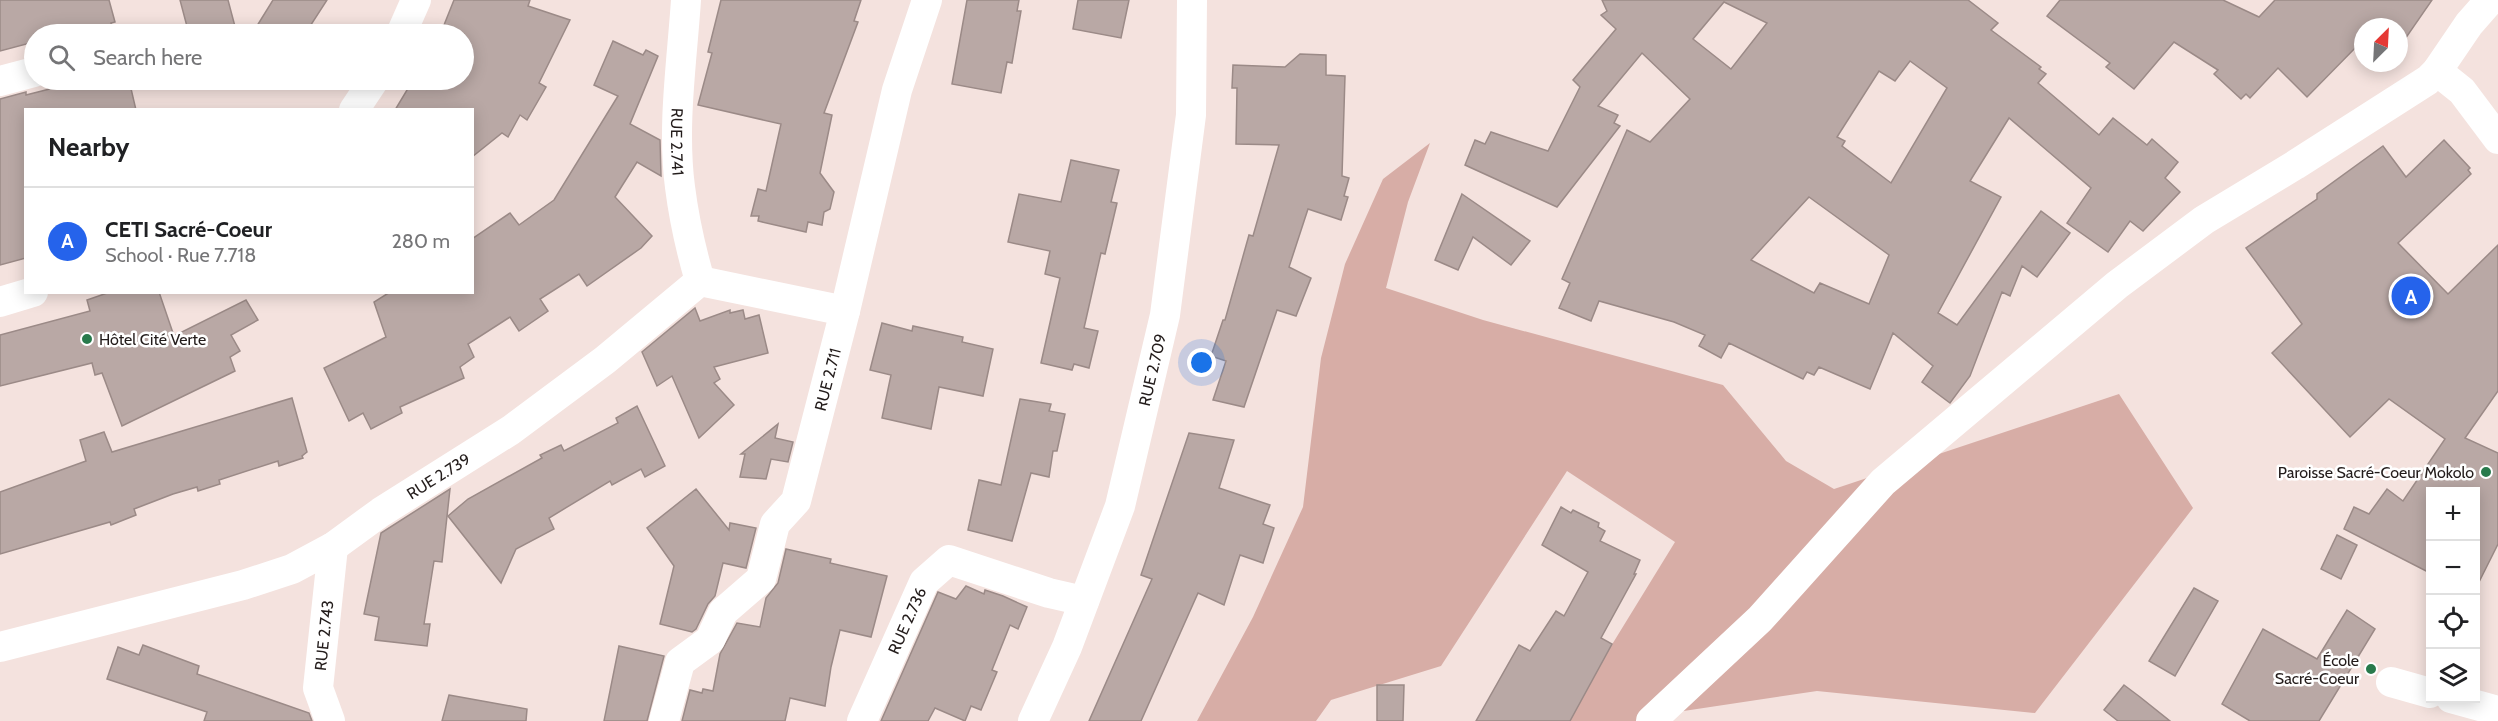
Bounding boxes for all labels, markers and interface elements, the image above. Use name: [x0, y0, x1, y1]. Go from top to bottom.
north arrow: [2354, 18, 2408, 72]
search box: [24, 24, 474, 90]
icon: search: [45, 41, 78, 74]
text: Search here: [93, 44, 202, 71]
street label: RUE 2.741: [667, 108, 688, 176]
text: Nearby: [48, 131, 129, 163]
text: CETI Sacré-Coeur: [105, 216, 272, 243]
text: A: [61, 229, 74, 253]
text: 280 m: [391, 229, 450, 253]
text: School · Rue 7.718: [105, 243, 256, 267]
pin: A: [2392, 274, 2430, 318]
place label: Hôtel Cité Verte: [99, 330, 206, 349]
marker: Hôtel Cité Verte: [80, 332, 94, 346]
street label: RUE 2.709: [1134, 332, 1170, 408]
street label: RUE 2.711: [810, 346, 845, 413]
your location: [1187, 348, 1216, 377]
street label: RUE 2.739: [403, 449, 473, 503]
place label: Paroisse Sacré-Coeur Mokolo: [2278, 463, 2474, 482]
marker: Paroisse Sacré-Coeur Mokolo: [2479, 465, 2493, 479]
map controls: [2426, 487, 2480, 703]
button: +: [2426, 487, 2480, 541]
button: −: [2426, 541, 2480, 595]
street label: RUE 2.736: [884, 584, 930, 657]
button: locate: [2426, 595, 2480, 649]
street label: RUE 2.743: [310, 599, 337, 672]
button: layers: [2426, 649, 2480, 703]
place label: École Sacré-Coeur: [2275, 651, 2360, 688]
marker: École Sacré-Coeur: [2364, 662, 2378, 676]

